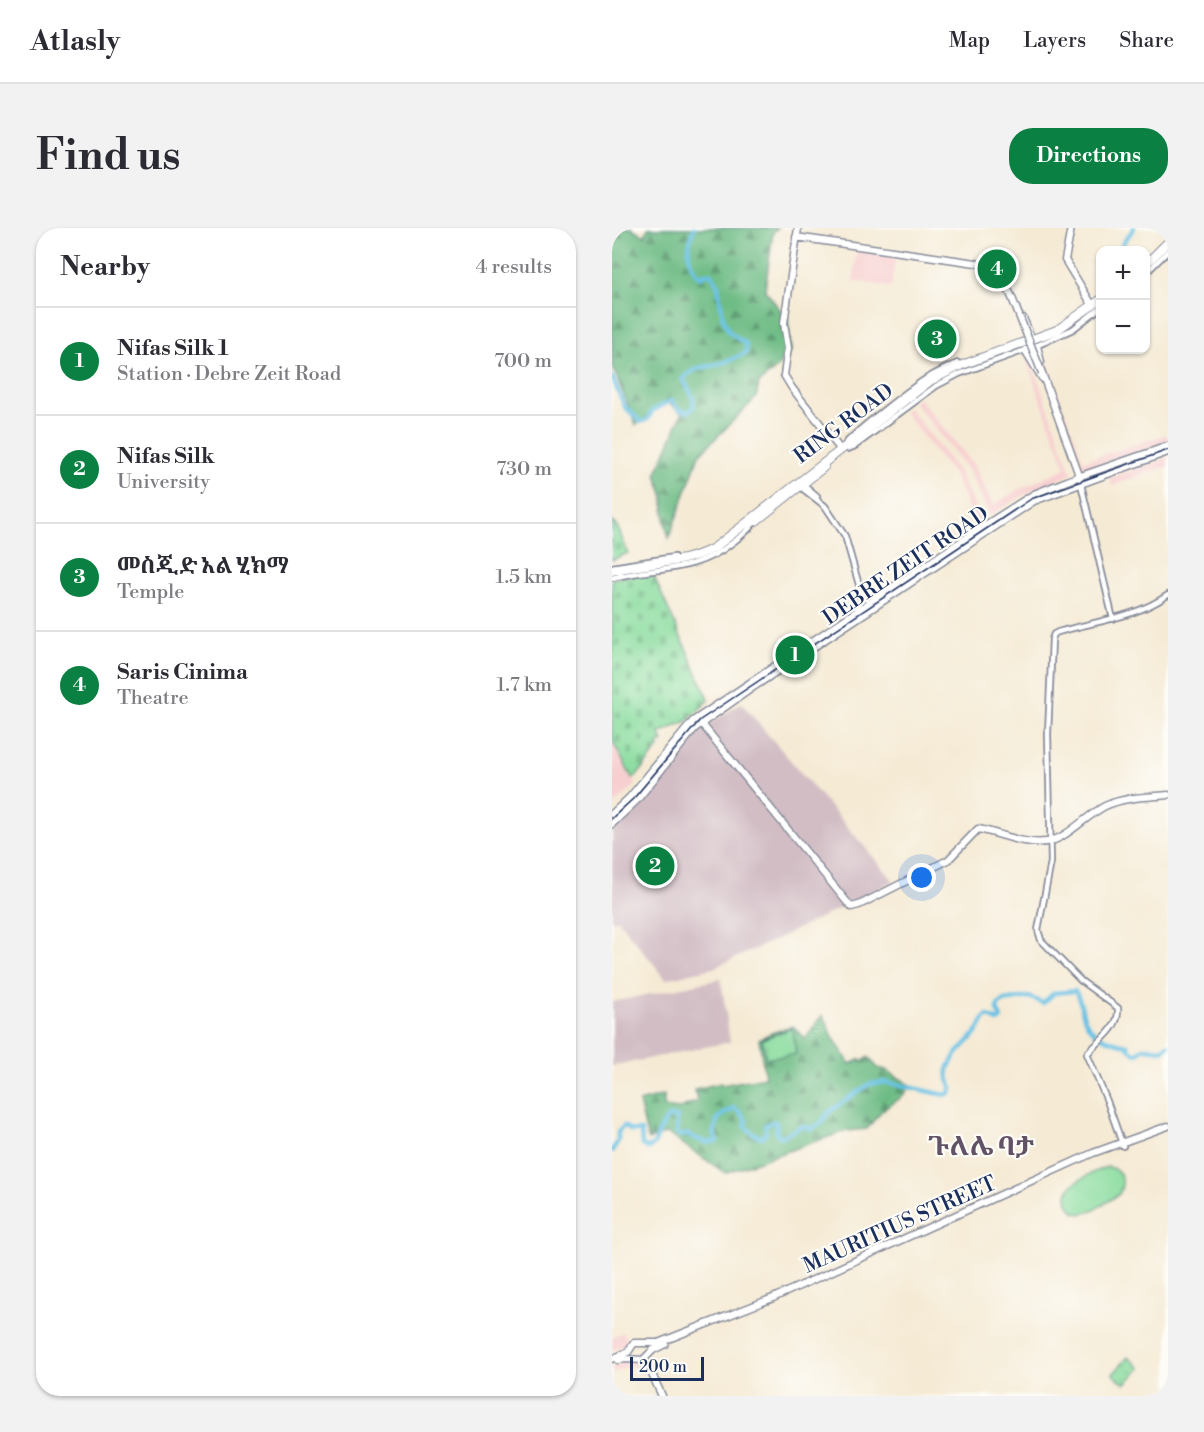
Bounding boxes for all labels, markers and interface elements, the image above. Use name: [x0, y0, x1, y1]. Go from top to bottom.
text: Atlasly: [30, 24, 120, 59]
text: Map: [949, 28, 990, 54]
text: Layers: [1023, 28, 1086, 54]
text: Share: [1119, 28, 1174, 54]
button: Directions: [1009, 128, 1168, 184]
text: Find us: [36, 130, 180, 183]
pin: 4: [978, 246, 1016, 291]
map controls: [1096, 246, 1150, 354]
button: +: [1096, 246, 1150, 300]
text: Nearby: [60, 251, 150, 283]
text: 4 results: [475, 255, 552, 280]
button: −: [1096, 300, 1150, 354]
pin: 3: [918, 316, 956, 362]
text: Nifas Silk 1: [117, 335, 229, 362]
text: 1: [75, 349, 84, 374]
text: 700 m: [494, 349, 552, 374]
text: Station · Debre Zeit Road: [117, 362, 341, 387]
street label: RING ROAD: [789, 378, 899, 470]
text: Nifas Silk: [117, 443, 215, 470]
text: 2: [73, 457, 86, 482]
text: 730 m: [496, 457, 552, 482]
text: University: [117, 470, 210, 495]
street label: DEBRE ZEIT ROAD: [818, 501, 994, 631]
text: መስጂድ አል ሂክማ: [117, 553, 289, 580]
text: 3: [73, 565, 86, 590]
text: 1.5 km: [495, 565, 552, 590]
text: Temple: [117, 580, 184, 605]
pin: 1: [776, 632, 814, 678]
text: Saris Cinima: [117, 659, 248, 686]
text: 4: [73, 673, 86, 698]
text: 1.7 km: [496, 673, 552, 698]
text: Theatre: [117, 686, 189, 711]
pin: 2: [636, 844, 675, 888]
your location: [907, 863, 936, 892]
district label: ጉለሌ ባታ: [928, 1130, 1035, 1164]
street label: MAURITIUS STREET: [799, 1171, 1001, 1279]
scale bar: [630, 1354, 704, 1382]
text: 200 m: [639, 1357, 687, 1377]

